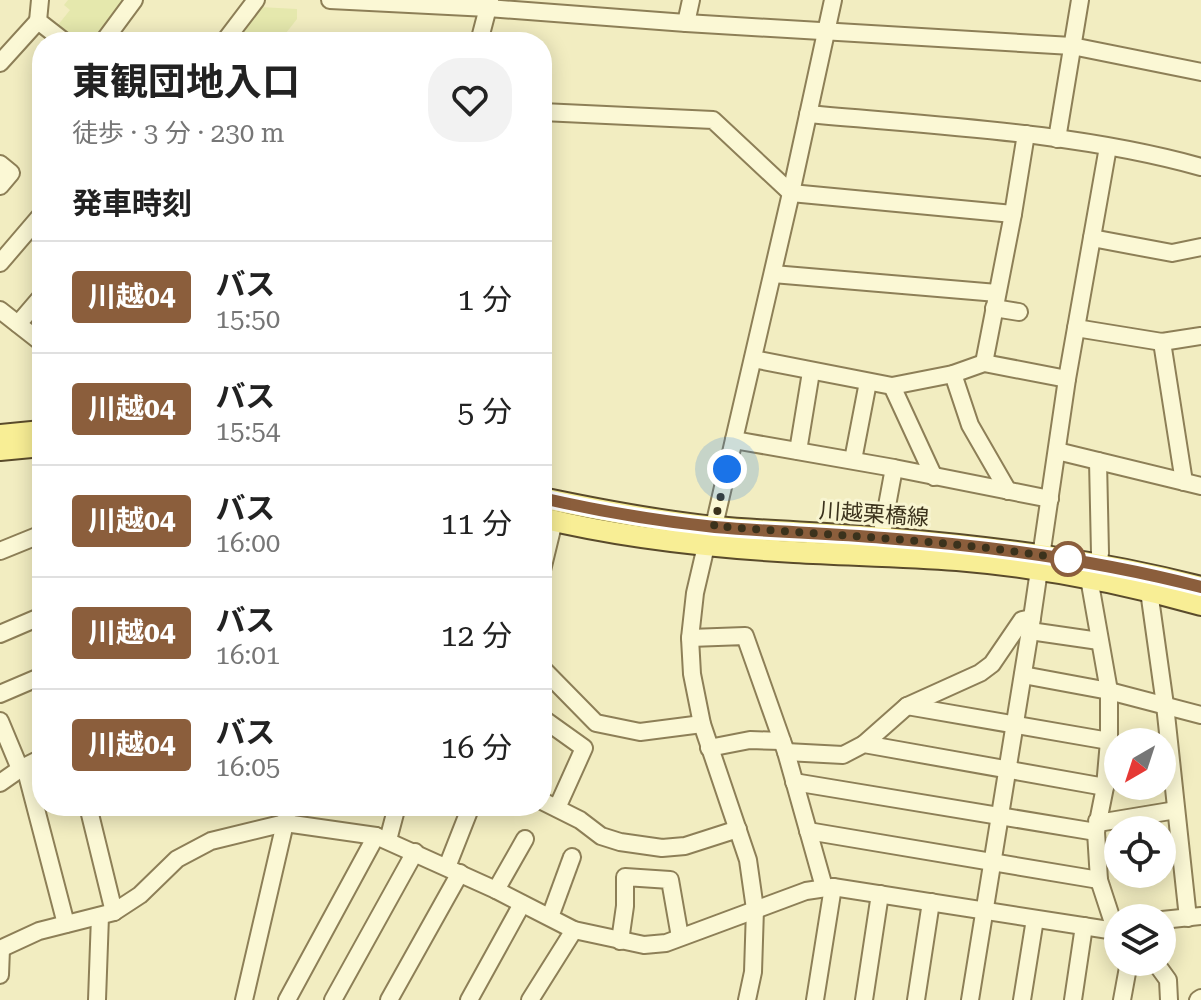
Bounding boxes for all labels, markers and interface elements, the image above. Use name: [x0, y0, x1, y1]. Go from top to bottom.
button: heart: [428, 58, 512, 142]
text: 東観団地入口: [72, 60, 300, 104]
text: 徒歩 · 3 分 · 230 m: [72, 118, 285, 148]
text: 発車時刻: [72, 186, 192, 221]
text: バス: [215, 267, 275, 302]
text: 川越04: [88, 280, 175, 313]
text: 1 分: [458, 282, 512, 317]
text: 15:50: [215, 304, 280, 334]
text: バス: [215, 379, 275, 414]
text: 川越04: [88, 392, 175, 425]
text: 5 分: [458, 394, 512, 429]
text: 15:54: [215, 416, 280, 446]
your location: [707, 449, 747, 489]
text: バス: [215, 491, 275, 526]
street label: 川越栗橋線: [818, 498, 930, 530]
text: 川越04: [88, 504, 175, 537]
text: 11 分: [441, 506, 512, 541]
text: 16:00: [215, 528, 280, 558]
unlabelled marker: [1051, 542, 1085, 576]
text: バス: [215, 603, 275, 638]
text: 川越04: [88, 616, 175, 649]
text: 12 分: [441, 618, 512, 653]
text: 16:01: [215, 640, 280, 670]
text: バス: [215, 715, 275, 750]
text: 川越04: [88, 728, 175, 761]
north arrow: [1104, 728, 1176, 800]
map controls: [1104, 728, 1176, 976]
text: 16 分: [441, 730, 512, 765]
text: 16:05: [215, 752, 280, 782]
button: locate: [1104, 816, 1176, 888]
button: layers: [1104, 904, 1176, 976]

